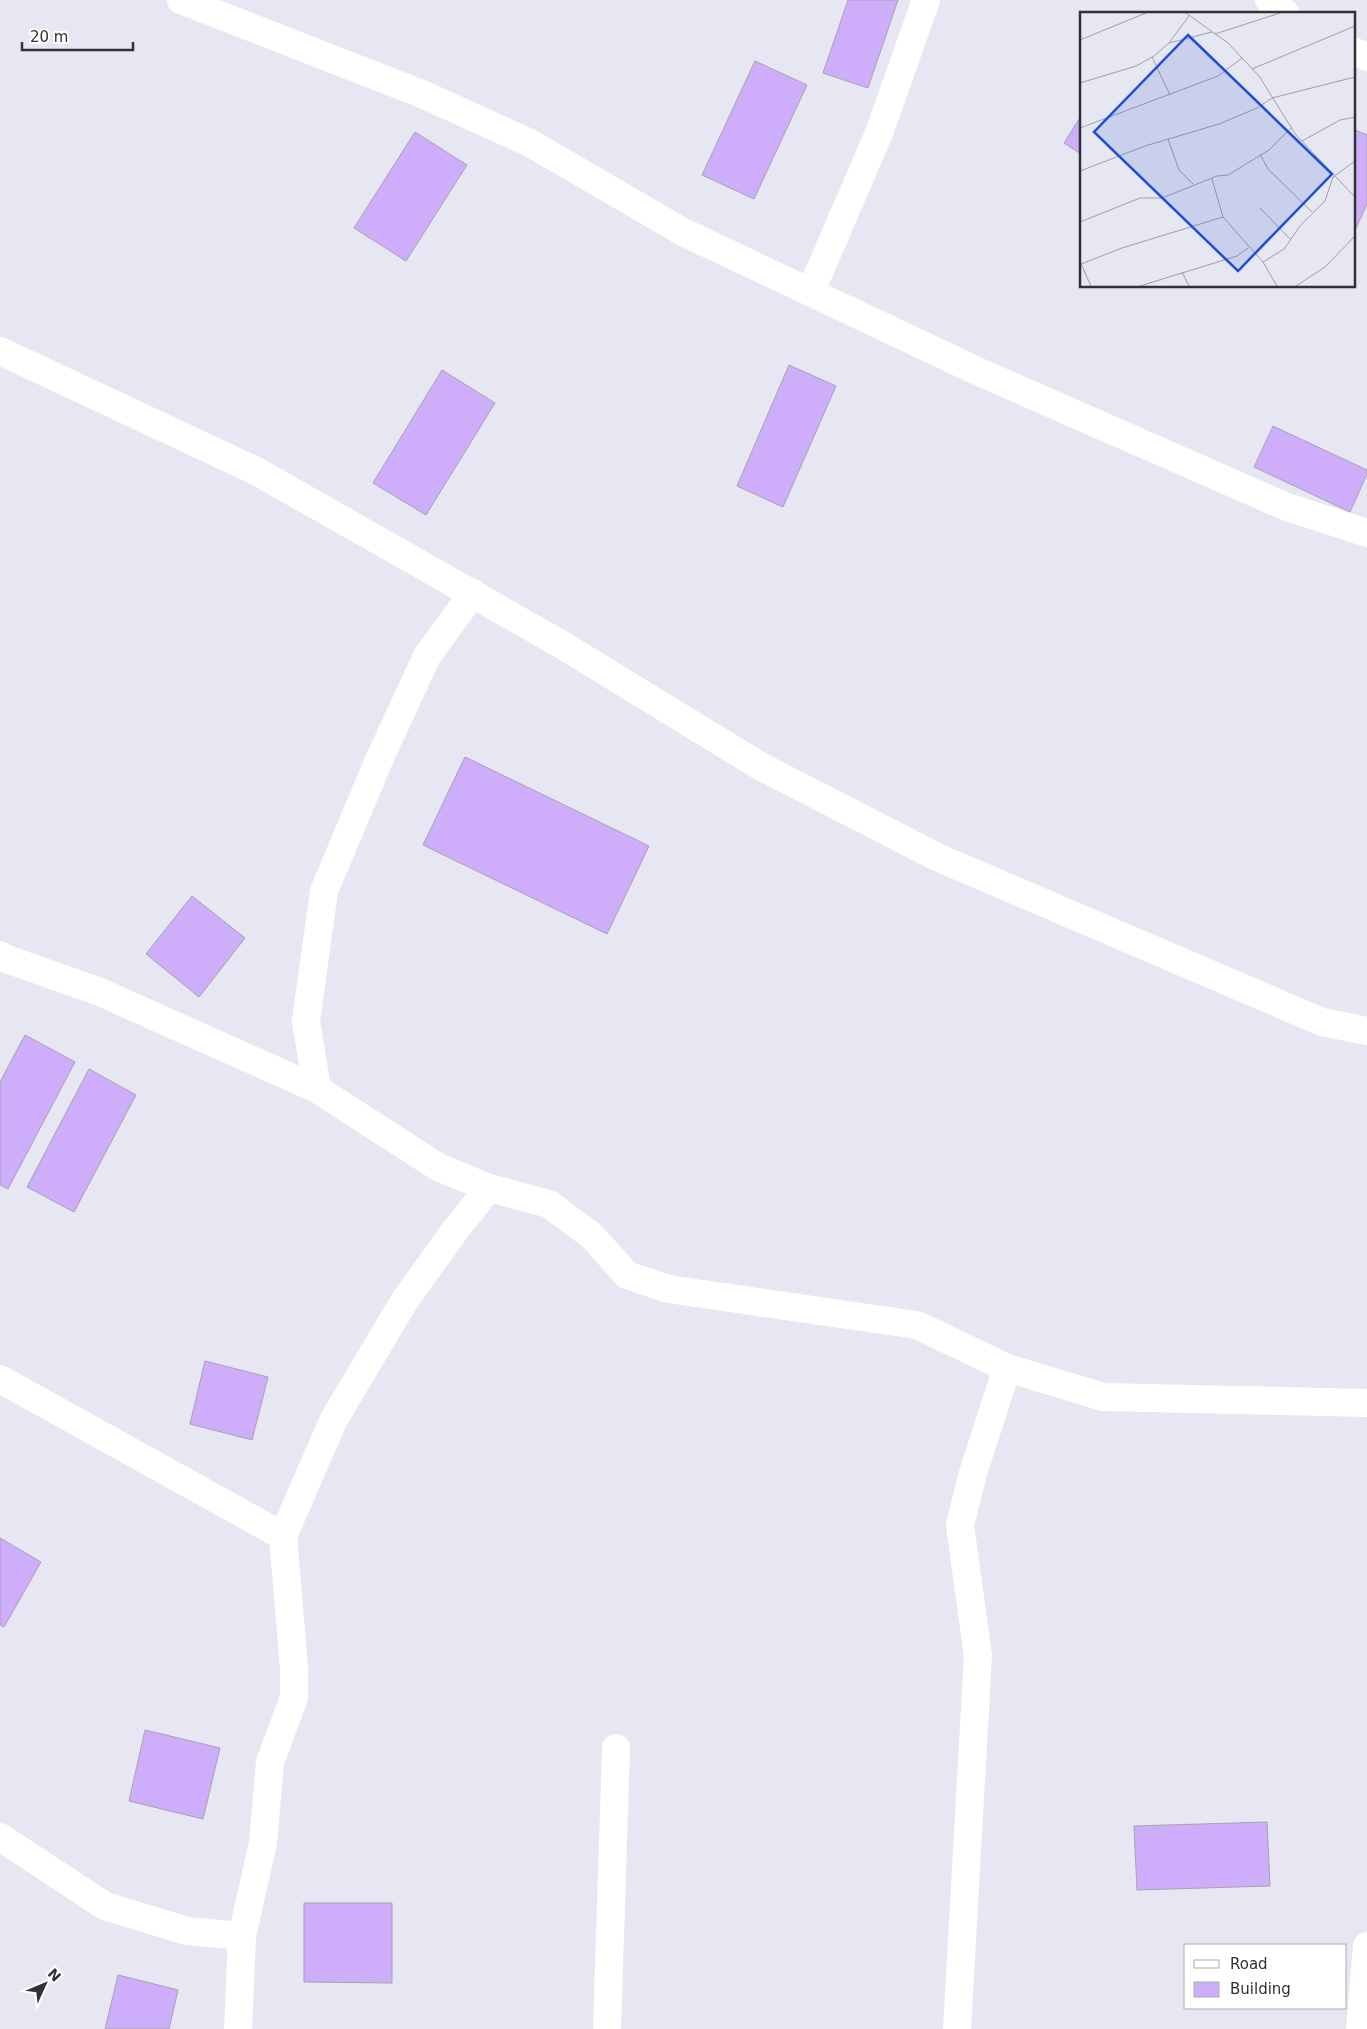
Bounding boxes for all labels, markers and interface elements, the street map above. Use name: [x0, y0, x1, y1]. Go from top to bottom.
inset map: [1080, 12, 1354, 288]
scale bar: [22, 20, 134, 52]
text: 20 m: [30, 28, 68, 46]
legend: [1184, 1944, 1347, 2009]
text: Road: [1230, 1955, 1268, 1973]
north arrow: [20, 1959, 70, 2009]
text: N: [45, 1965, 64, 1985]
text: Building: [1230, 1980, 1291, 1998]

